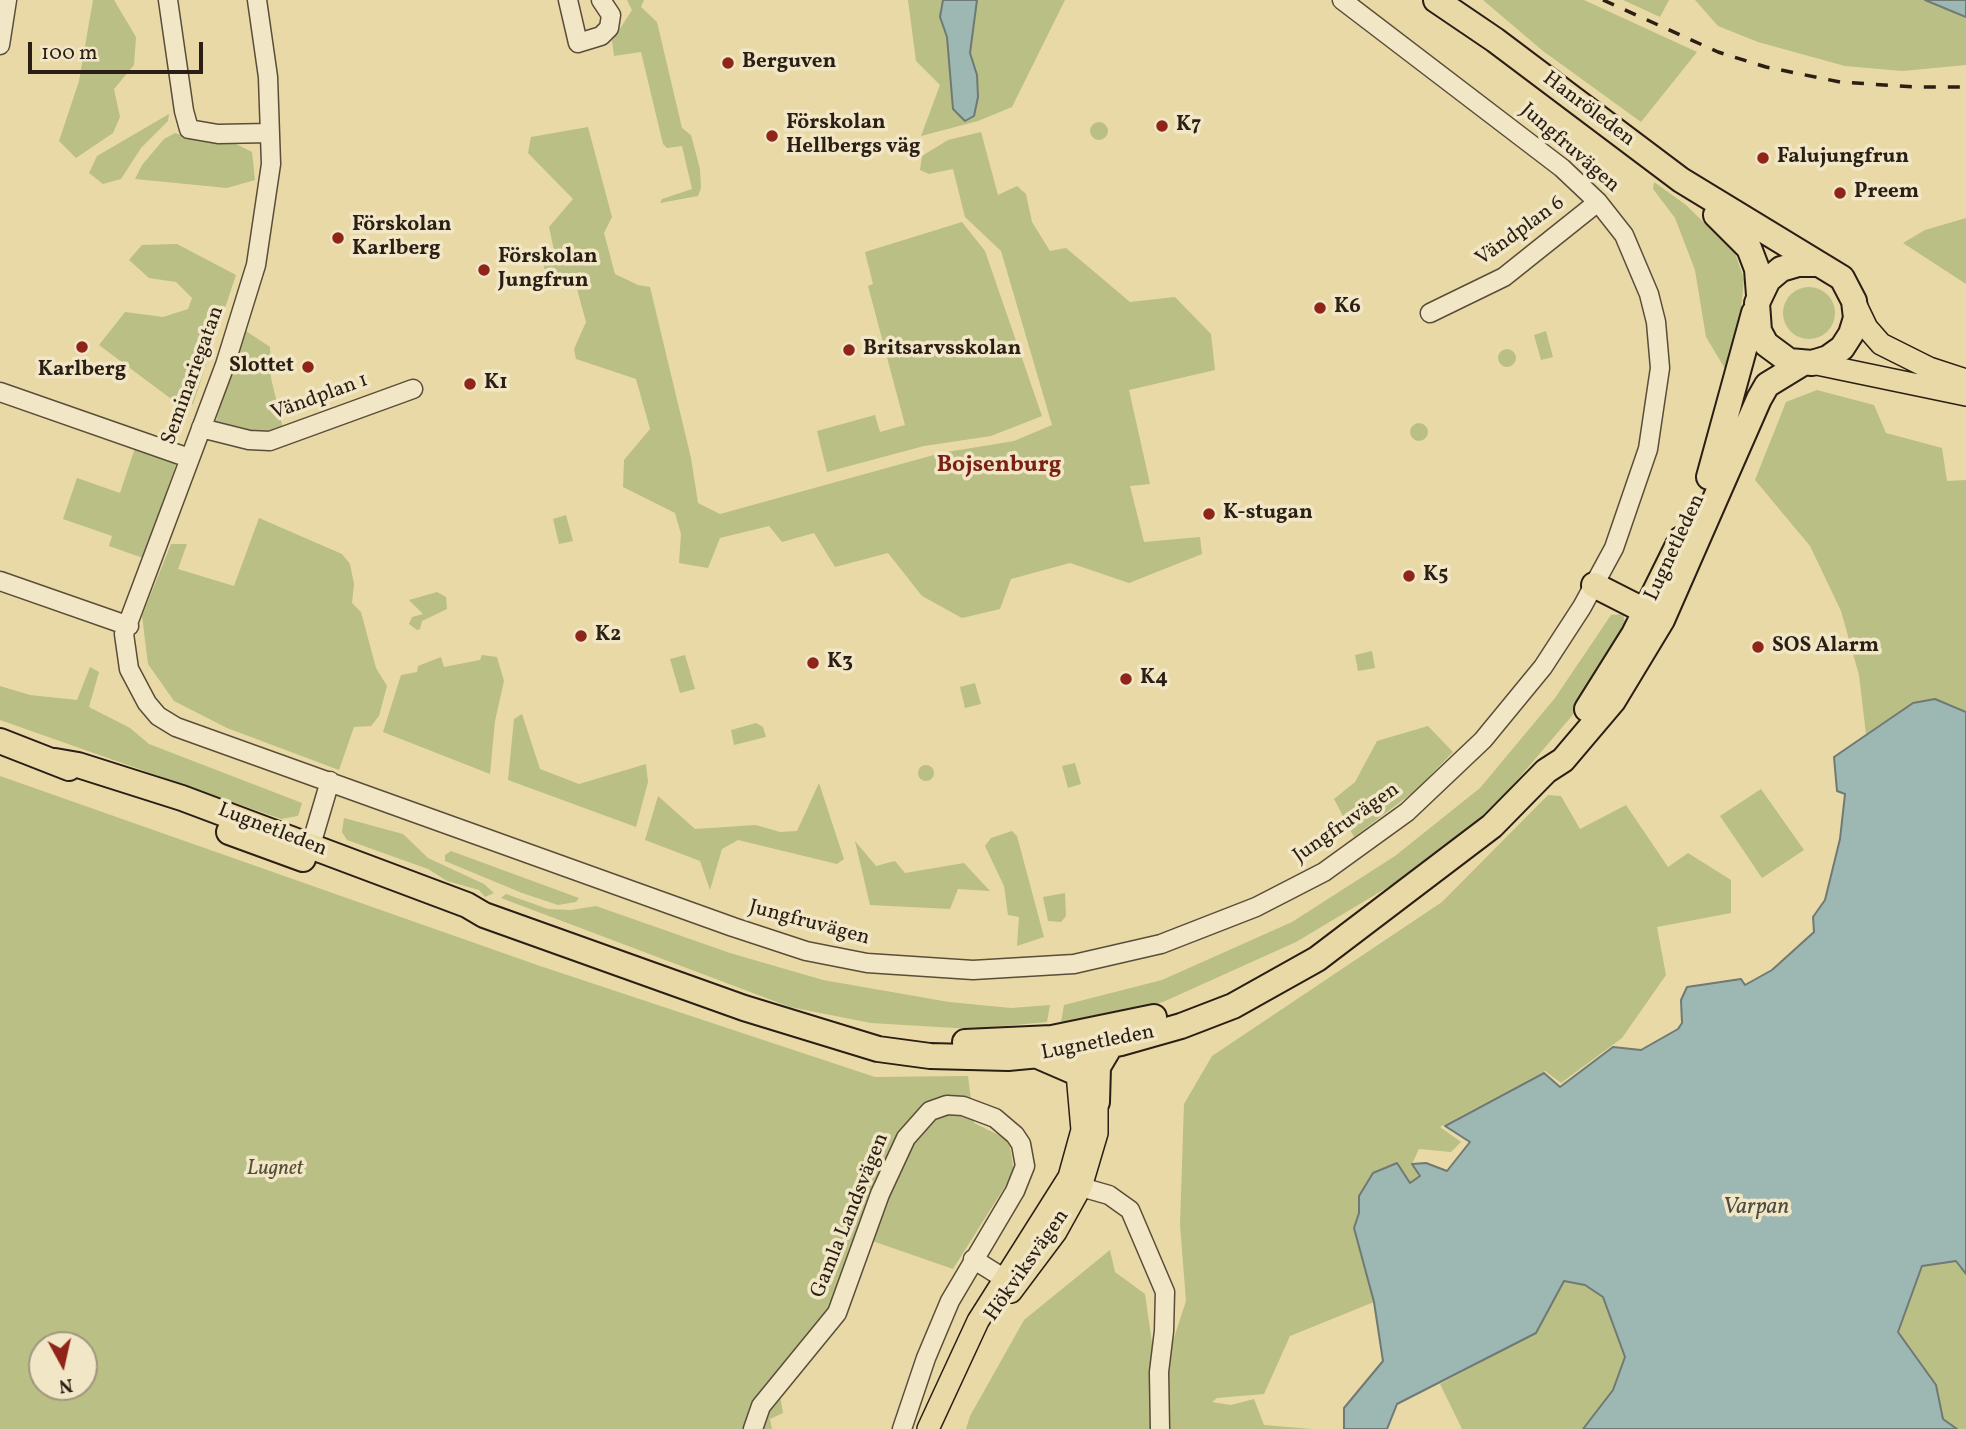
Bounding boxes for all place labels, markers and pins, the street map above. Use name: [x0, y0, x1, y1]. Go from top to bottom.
place label: Berguven: [742, 50, 836, 76]
marker: Berguven: [720, 55, 736, 71]
place label: Förskolan Hellbergs väg: [786, 111, 921, 161]
place label: K7: [1176, 113, 1201, 139]
marker: K7: [1154, 118, 1170, 134]
marker: Förskolan Hellbergs väg: [764, 128, 780, 144]
place label: Falujungfrun: [1777, 145, 1909, 171]
marker: Falujungfrun: [1755, 150, 1771, 166]
place label: Preem: [1854, 180, 1919, 206]
marker: Preem: [1832, 185, 1848, 201]
place label: Förskolan Karlberg: [352, 213, 452, 263]
marker: Förskolan Karlberg: [330, 230, 346, 246]
place label: Förskolan Jungfrun: [498, 245, 598, 295]
marker: Förskolan Jungfrun: [476, 262, 492, 278]
place label: K6: [1334, 295, 1361, 321]
marker: K6: [1312, 300, 1328, 316]
place label: Britsarvsskolan: [863, 337, 1021, 363]
marker: Karlberg: [74, 339, 90, 355]
marker: Britsarvsskolan: [841, 342, 857, 358]
place label: Slottet: [229, 354, 294, 380]
place label: Karlberg: [38, 358, 126, 384]
marker: Slottet: [300, 359, 316, 375]
place label: K1: [484, 371, 508, 397]
marker: K1: [462, 376, 478, 392]
place label: K-stugan: [1223, 501, 1313, 527]
marker: K-stugan: [1201, 506, 1217, 522]
place label: K5: [1423, 563, 1448, 589]
marker: K5: [1401, 568, 1417, 584]
place label: K2: [595, 623, 621, 649]
marker: K2: [573, 628, 589, 644]
place label: SOS Alarm: [1772, 634, 1879, 660]
marker: SOS Alarm: [1750, 639, 1766, 655]
place label: K3: [827, 650, 853, 676]
marker: K3: [805, 655, 821, 671]
place label: K4: [1140, 666, 1168, 692]
marker: K4: [1118, 671, 1134, 687]

